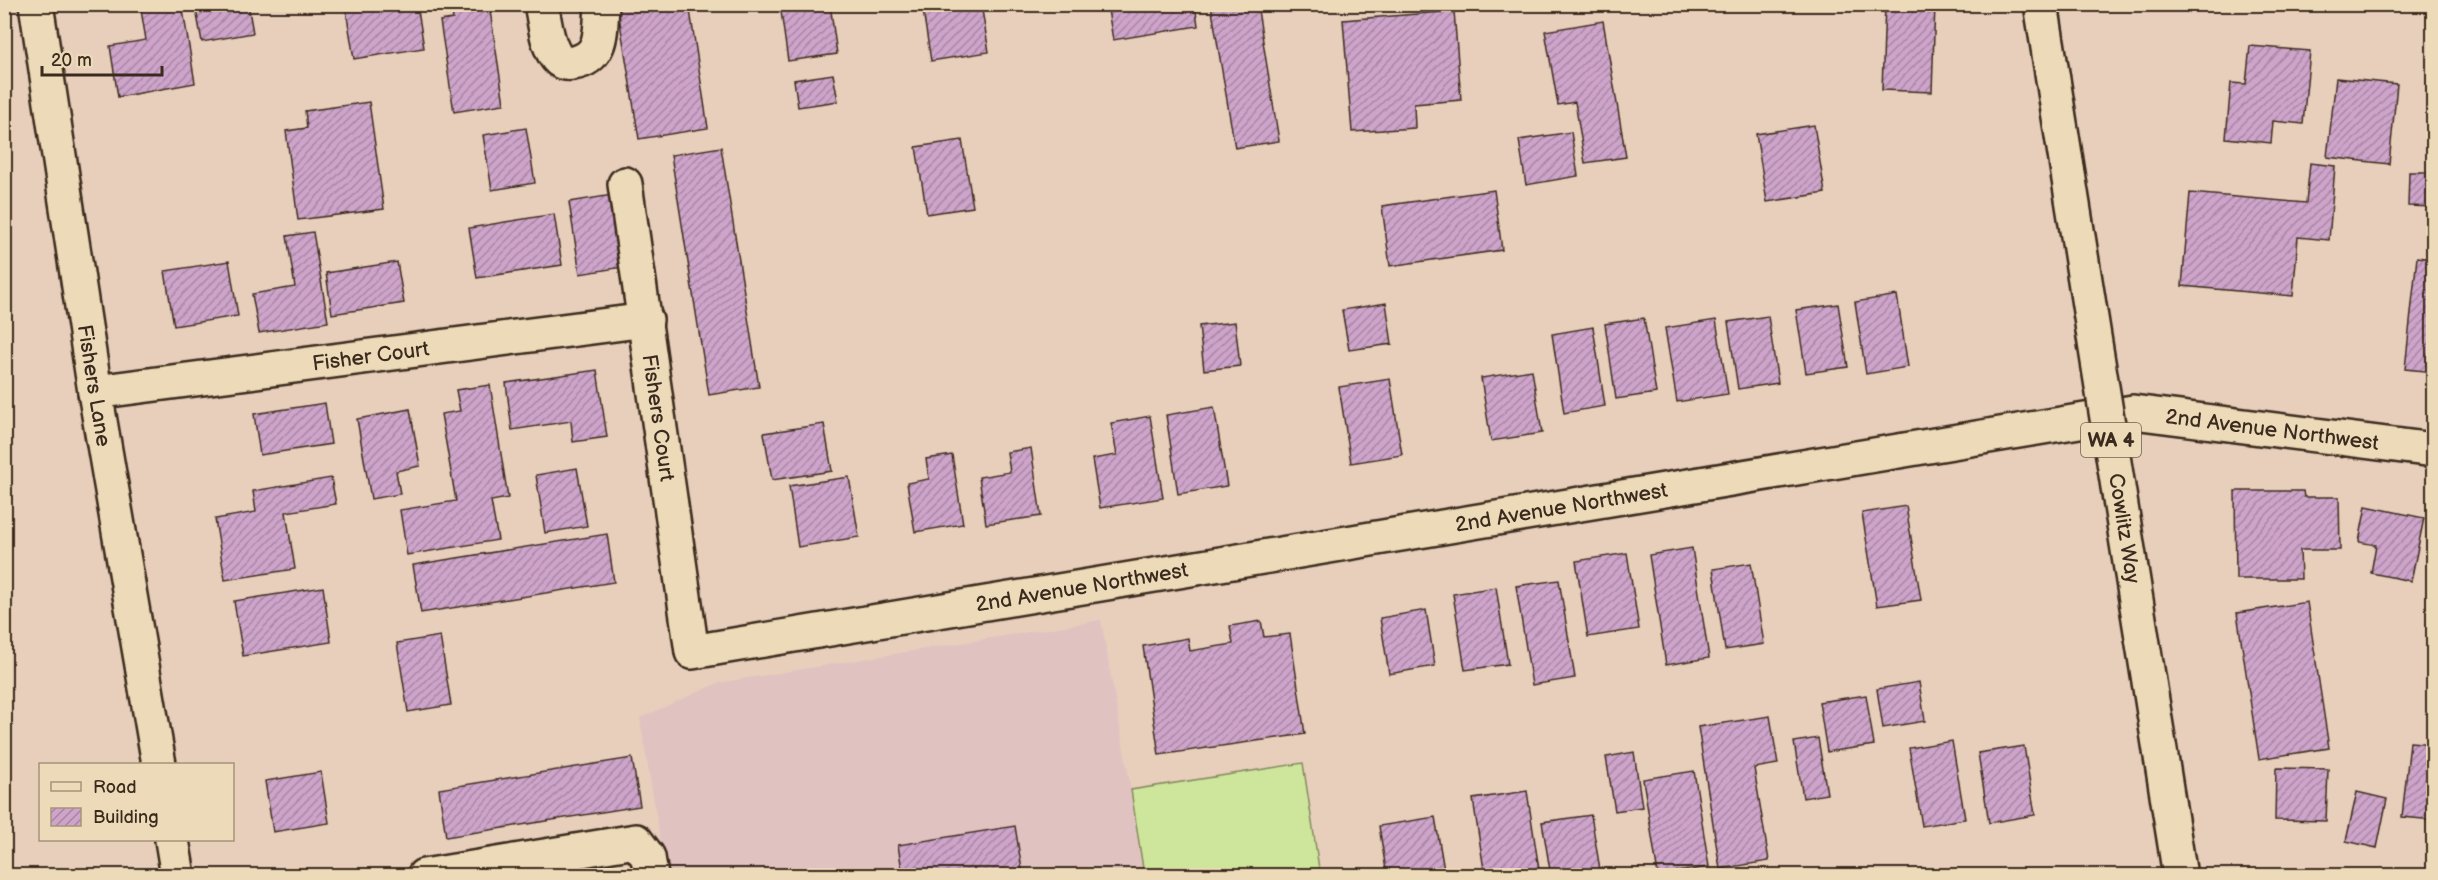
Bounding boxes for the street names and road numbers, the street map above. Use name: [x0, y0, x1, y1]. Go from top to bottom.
street label: Fishers Lane: [72, 323, 116, 449]
street label: Fisher Court: [311, 336, 431, 377]
street label: Fishers Court: [636, 352, 679, 483]
street label: 2nd Avenue Northwest: [2164, 404, 2381, 456]
road number: WA 4: [2081, 423, 2141, 457]
street label: Cowlitz Way: [2103, 472, 2145, 586]
street label: 2nd Avenue Northwest: [1453, 478, 1670, 538]
street label: 2nd Avenue Northwest: [974, 557, 1191, 618]

